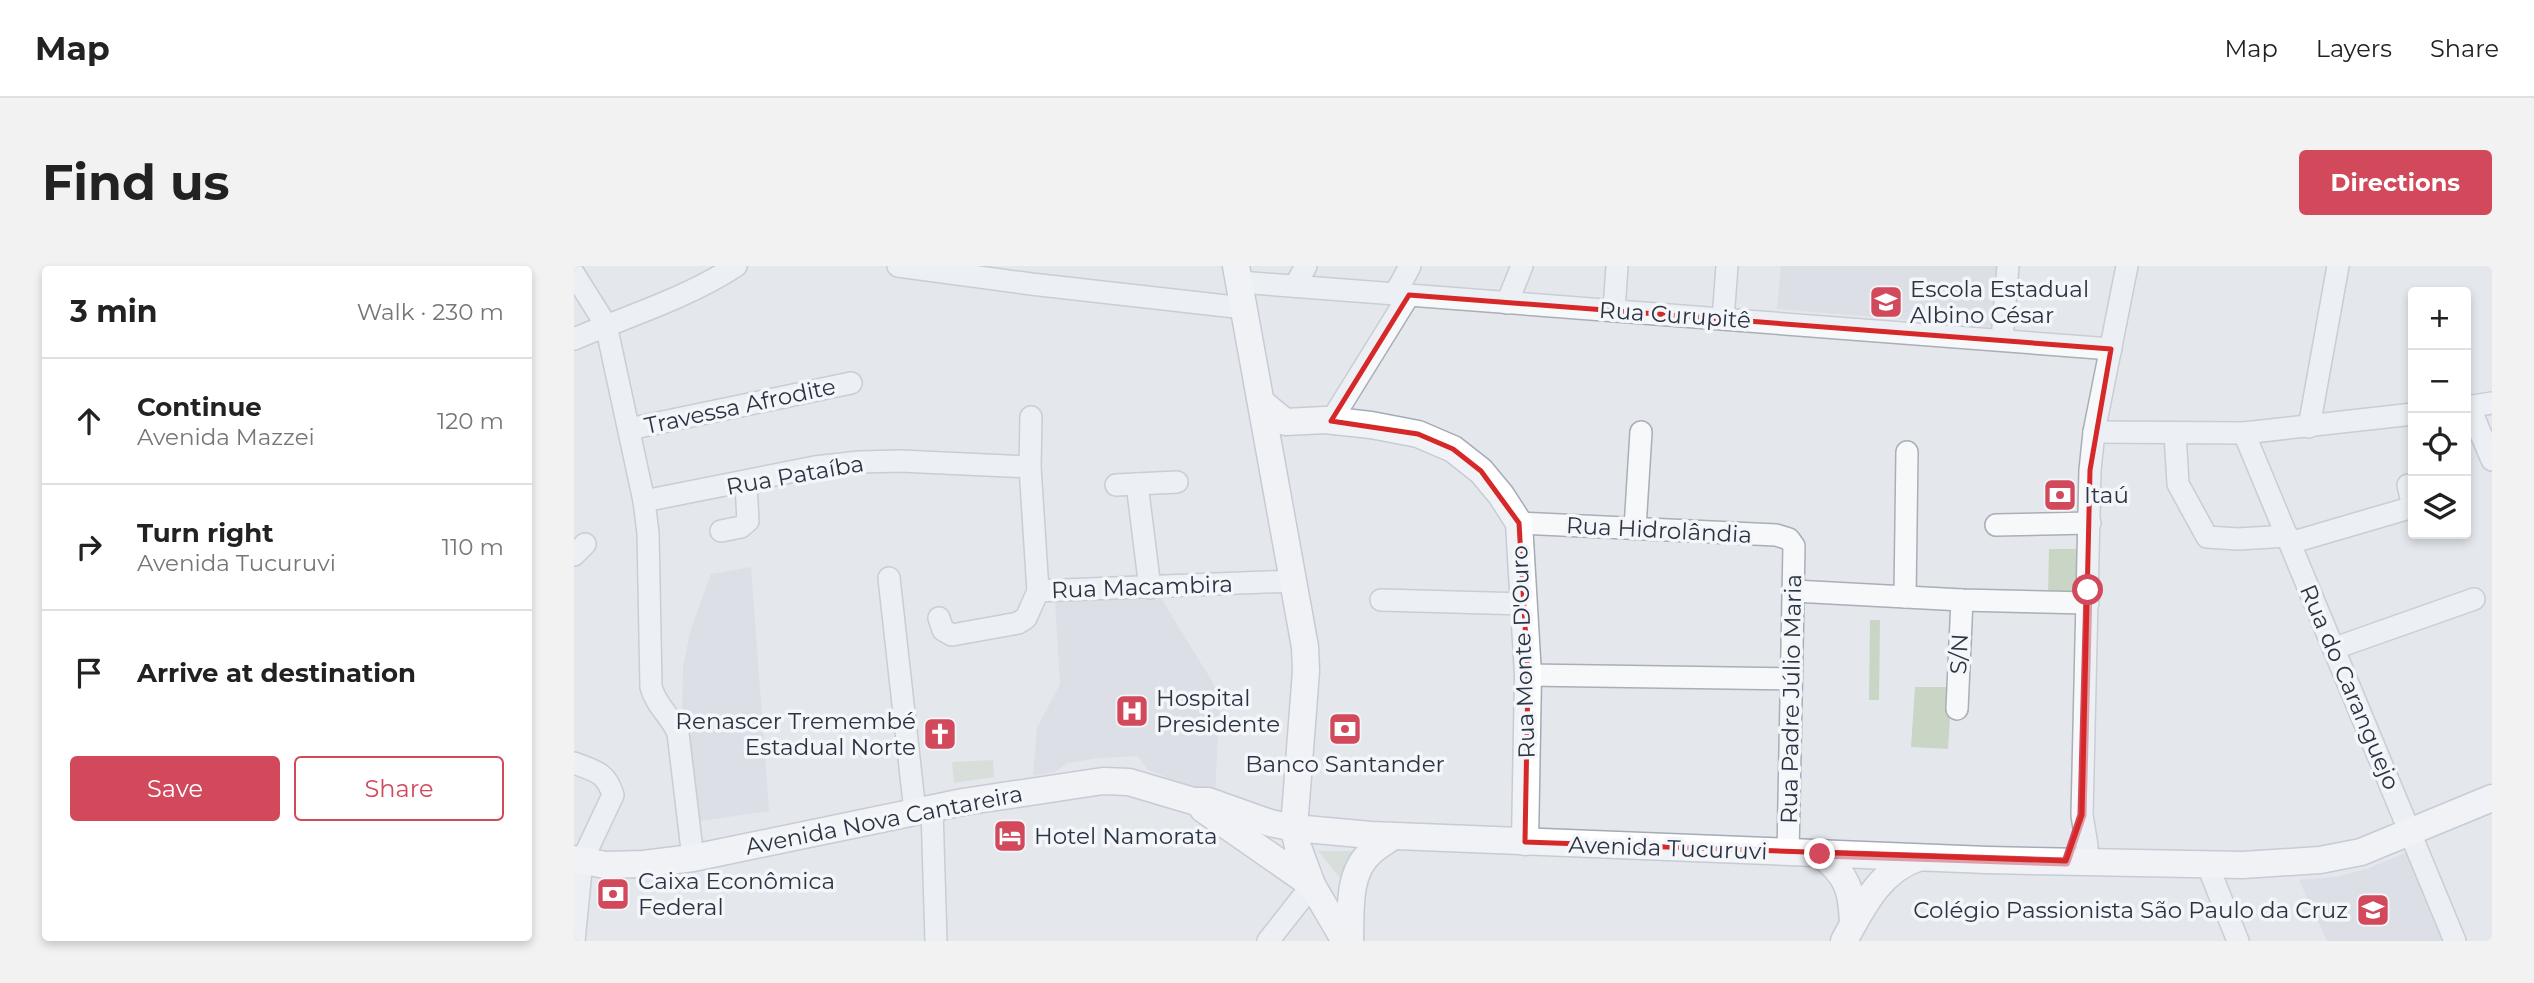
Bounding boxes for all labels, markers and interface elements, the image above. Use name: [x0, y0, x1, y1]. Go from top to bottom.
text: Map: [35, 28, 110, 68]
text: Map: [2224, 34, 2278, 63]
text: Layers: [2316, 34, 2392, 63]
text: Share: [2430, 34, 2499, 63]
button: Directions: [2299, 150, 2492, 215]
text: Find us: [42, 153, 230, 212]
place label: Escola Estadual Albino César: [1910, 275, 2089, 329]
school or university icon: Escola Estadual Albino César: [1867, 283, 1905, 321]
map controls: [2408, 287, 2471, 539]
button: +: [2408, 287, 2471, 350]
text: 3 min: [70, 293, 157, 330]
street label: Rua Curupitê: [1598, 296, 1752, 334]
text: Walk · 230 m: [357, 298, 504, 326]
button: −: [2408, 350, 2471, 413]
street label: Travessa Afrodite: [642, 372, 838, 440]
text: Continue: [137, 391, 262, 423]
icon: ahead: [70, 402, 108, 440]
text: 120 m: [437, 407, 504, 435]
button: locate: [2408, 413, 2471, 476]
text: Avenida Mazzei: [137, 423, 315, 451]
street label: Rua Pataíba: [724, 449, 866, 501]
bank icon: Itaú: [2041, 476, 2079, 514]
button: layers: [2408, 476, 2471, 539]
place label: Itaú: [2084, 481, 2129, 509]
street label: Rua Hidrolândia: [1565, 511, 1753, 549]
text: Turn right: [137, 517, 273, 549]
icon: right: [70, 528, 108, 566]
text: 110 m: [442, 533, 504, 561]
street label: Rua Monte D'Ouro: [1505, 545, 1541, 759]
text: Avenida Tucuruvi: [137, 549, 336, 577]
street label: Rua Macambira: [1051, 570, 1233, 604]
street label: Rua Padre Júlio Maria: [1775, 574, 1807, 824]
route start: [2072, 574, 2103, 605]
street label: Rua do Caranguejo: [2294, 580, 2406, 794]
street label: S/N: [1944, 633, 1974, 675]
icon: arrive: [70, 654, 108, 692]
text: Arrive at destination: [137, 657, 416, 689]
place label: Hospital Presidente: [1156, 684, 1280, 738]
hospital icon: Hospital Presidente: [1113, 692, 1151, 730]
place label: Renascer Tremembé Estadual Norte: [675, 707, 916, 761]
bank icon: Banco Santander: [1326, 710, 1364, 748]
church icon: Renascer Tremembé Estadual Norte: [921, 715, 959, 753]
place label: Banco Santander: [1245, 750, 1445, 778]
button: Save: [70, 756, 280, 821]
button: Share: [294, 756, 504, 821]
street label: Avenida Nova Cantareira: [743, 779, 1025, 861]
hotel icon: Hotel Namorata: [991, 817, 1029, 855]
place label: Hotel Namorata: [1034, 822, 1218, 850]
street label: Avenida Tucuruvi: [1568, 831, 1768, 865]
route end: [1804, 838, 1835, 869]
place label: Caixa Econômica Federal: [638, 867, 835, 921]
bank icon: Caixa Econômica Federal: [594, 875, 632, 913]
school or university icon: Colégio Passionista São Paulo da Cruz: [2354, 891, 2392, 929]
place label: Colégio Passionista São Paulo da Cruz: [1913, 896, 2348, 924]

